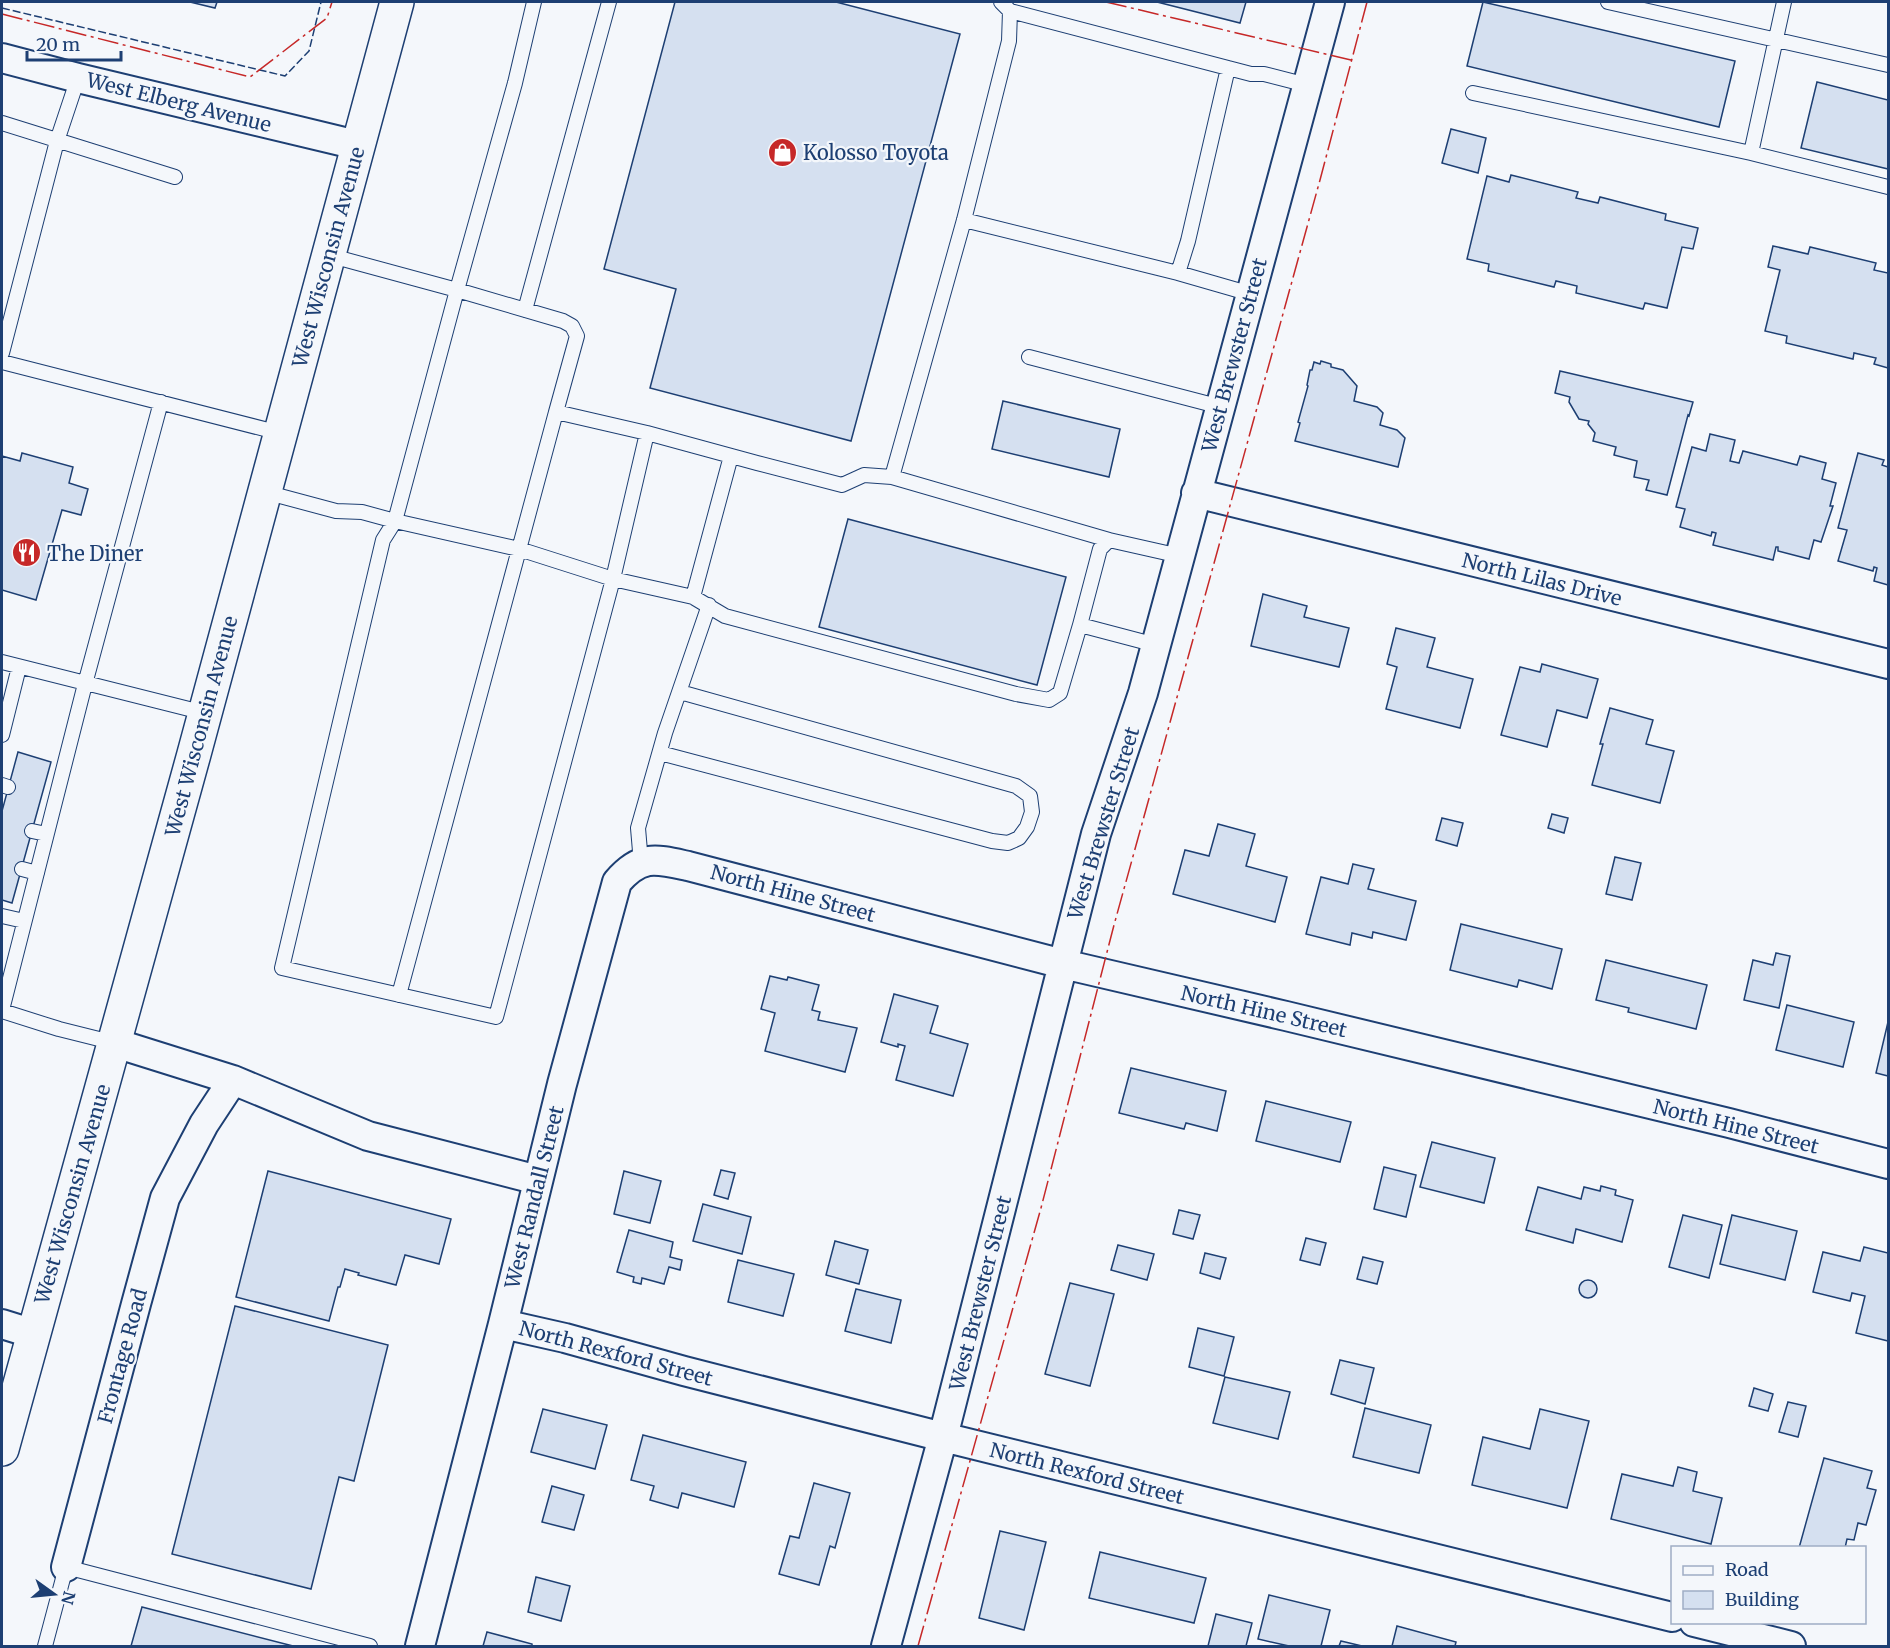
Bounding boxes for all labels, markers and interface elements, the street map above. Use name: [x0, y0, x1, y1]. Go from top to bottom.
scale bar: [27, 24, 122, 62]
text: 20 m: [36, 33, 80, 56]
street label: West Elberg Avenue: [83, 67, 274, 137]
shop icon: Kolosso Toyota: [766, 136, 798, 168]
place label: Kolosso Toyota: [803, 140, 949, 165]
street label: West Wisconsin Avenue: [286, 144, 369, 371]
street label: West Brewster Street: [1196, 255, 1272, 456]
restaurant icon: The Diner: [10, 537, 42, 569]
place label: The Diner: [47, 541, 144, 566]
street label: North Lilas Drive: [1460, 547, 1624, 611]
street label: West Wisconsin Avenue: [159, 613, 242, 840]
street label: West Brewster Street: [1062, 724, 1144, 923]
street label: North Hine Street: [708, 859, 878, 927]
street label: North Hine Street: [1179, 980, 1350, 1042]
street label: West Wisconsin Avenue: [28, 1081, 115, 1308]
street label: North Hine Street: [1651, 1093, 1822, 1159]
street label: West Randall Street: [499, 1103, 569, 1292]
street label: West Brewster Street: [943, 1193, 1016, 1394]
street label: Frontage Road: [92, 1286, 152, 1426]
street label: North Rexford Street: [517, 1315, 716, 1391]
street label: North Rexford Street: [987, 1437, 1187, 1509]
legend: [1671, 1546, 1866, 1624]
text: Road: [1725, 1558, 1769, 1581]
north arrow: [24, 1564, 84, 1624]
text: Building: [1725, 1588, 1799, 1611]
text: N: [57, 1589, 80, 1607]

